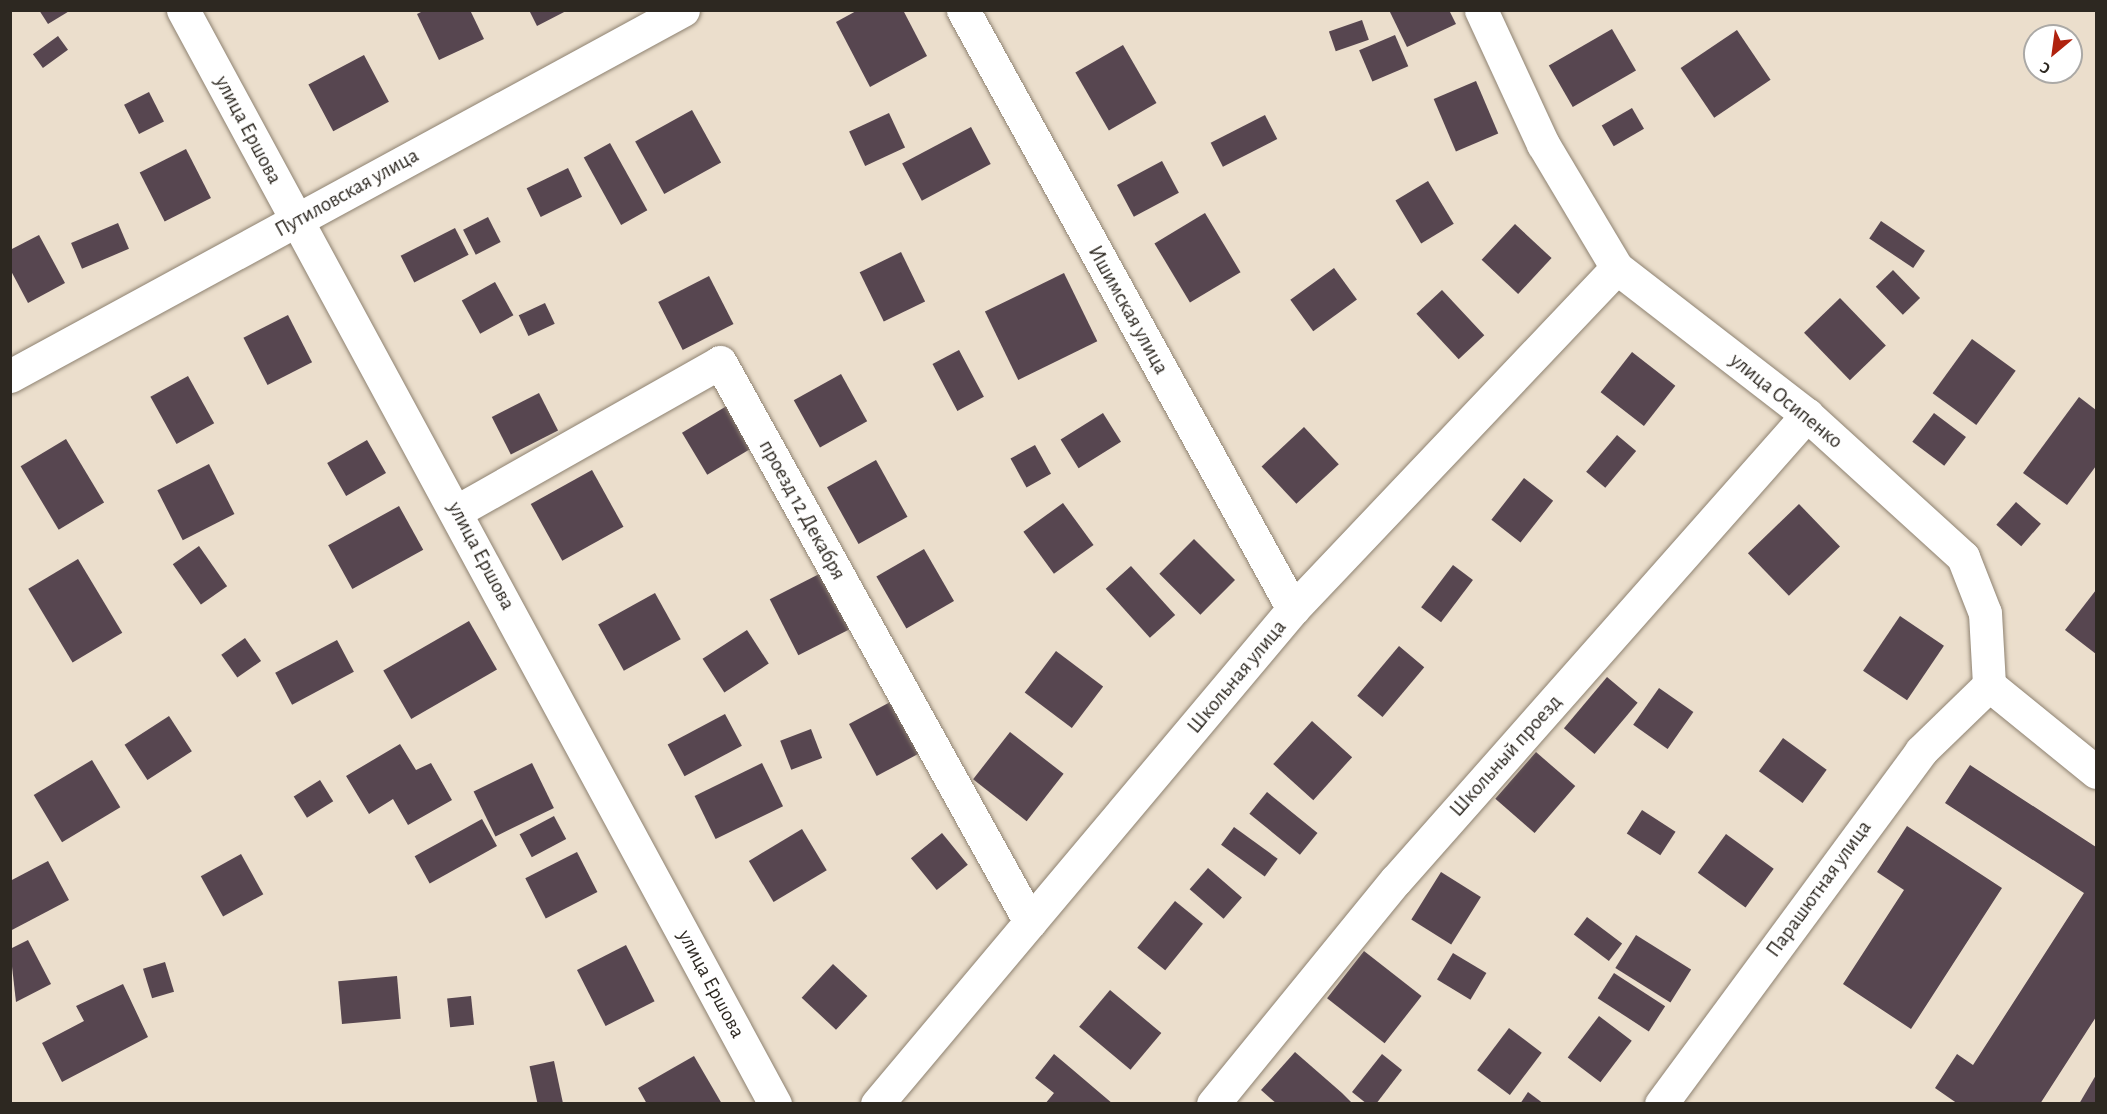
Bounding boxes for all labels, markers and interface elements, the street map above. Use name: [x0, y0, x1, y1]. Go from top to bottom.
north arrow: [2023, 24, 2083, 84]
text: С: [2037, 59, 2053, 77]
street label: улица Ершова: [209, 71, 287, 189]
street label: Путиловская улица: [271, 143, 423, 243]
street label: Ишимская улица: [1082, 241, 1174, 379]
street label: улица Осипенко: [1724, 348, 1848, 454]
street label: проезд 12 Декабря: [753, 436, 851, 584]
street label: улица Ершова: [442, 497, 520, 615]
street label: Школьная улица: [1182, 615, 1292, 739]
street label: Школьный проезд: [1445, 690, 1567, 822]
street label: Парашютная улица: [1761, 816, 1877, 962]
street label: улица Ершова: [672, 925, 750, 1043]

